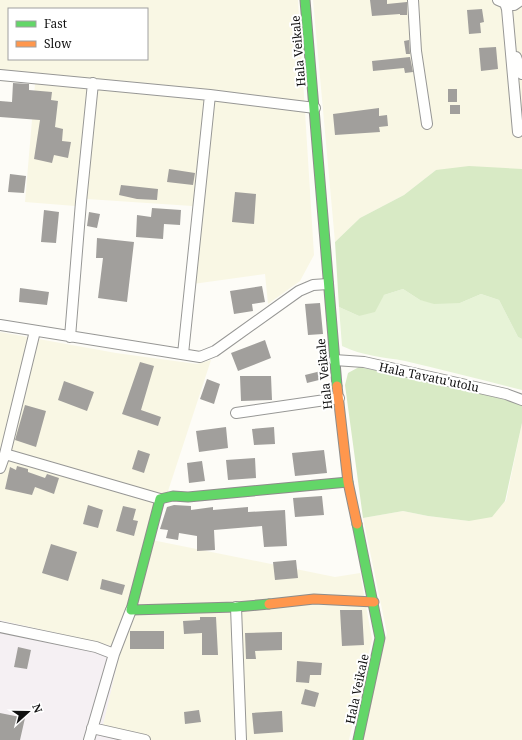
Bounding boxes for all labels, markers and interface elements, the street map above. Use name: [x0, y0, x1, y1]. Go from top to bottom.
legend: [8, 8, 148, 60]
text: Fast: [44, 15, 67, 32]
street label: Hala Veikale: [286, 15, 310, 87]
text: Slow: [44, 35, 72, 52]
street label: Hala Veikale: [312, 338, 336, 410]
street label: Hala Tavatu'utolu: [377, 358, 481, 396]
street label: Hala Veikale: [341, 652, 373, 726]
north arrow: [8, 692, 48, 732]
text: N: [29, 702, 46, 715]

